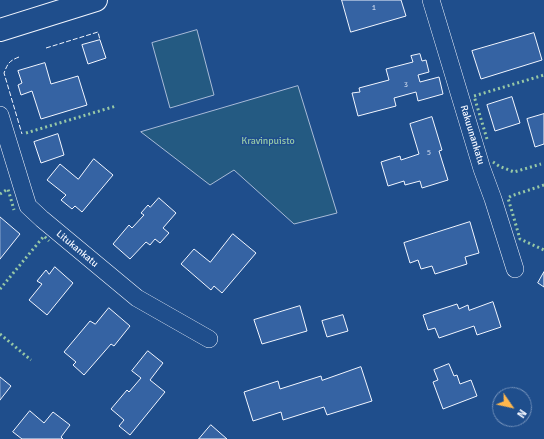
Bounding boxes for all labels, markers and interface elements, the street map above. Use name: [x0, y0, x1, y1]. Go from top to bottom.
house number: 1: [372, 3, 376, 13]
house number: 3: [404, 80, 408, 90]
street label: Rakuunankatu: [457, 104, 487, 166]
park label: Kravinpuisto: [241, 135, 295, 147]
house number: 5: [427, 148, 431, 158]
street label: Litukankatu: [54, 228, 100, 270]
north arrow: [492, 387, 532, 427]
text: N: [514, 407, 529, 420]

